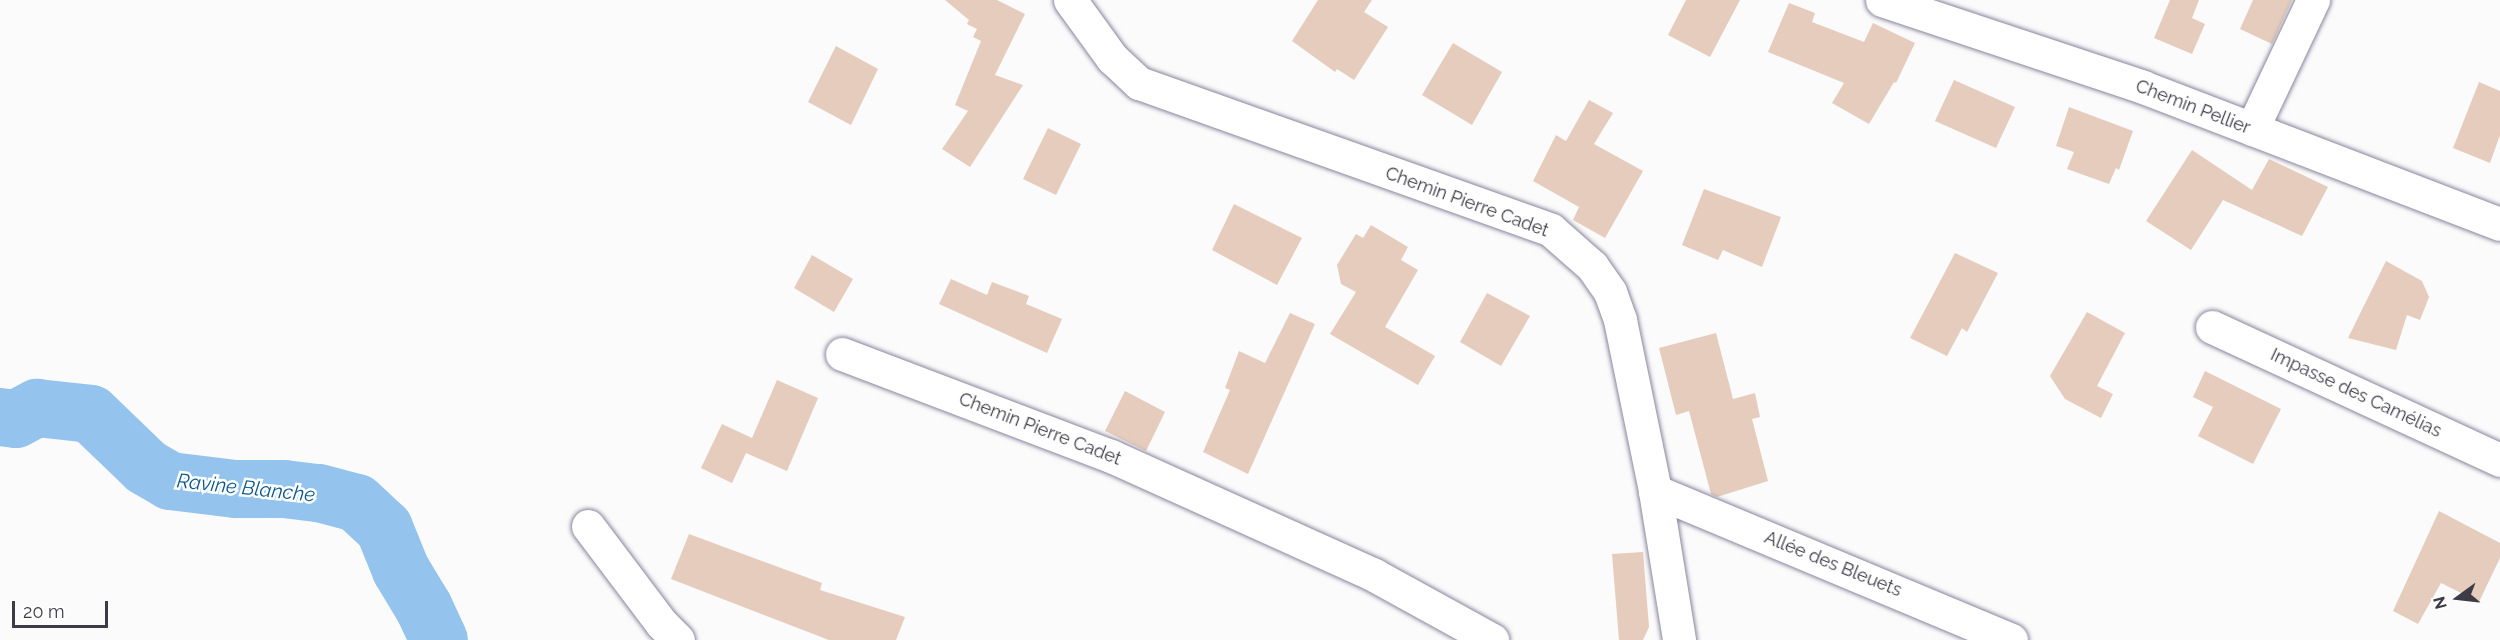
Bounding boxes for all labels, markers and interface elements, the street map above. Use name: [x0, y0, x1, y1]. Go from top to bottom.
street label: Chemin Pellier: [2133, 75, 2253, 139]
street label: Chemin Pierre Cadet: [1382, 162, 1552, 242]
street label: Impasse des Camélias: [2267, 344, 2445, 442]
street label: Chemin Pierre Cadet: [956, 388, 1124, 470]
water label: Ravine Blanche: [176, 469, 316, 507]
street label: Allée des Bleuets: [1761, 527, 1905, 601]
north arrow: [2428, 568, 2488, 628]
scale bar: [15, 589, 111, 627]
text: N: [2429, 594, 2451, 611]
text: 20 m: [23, 601, 65, 622]

